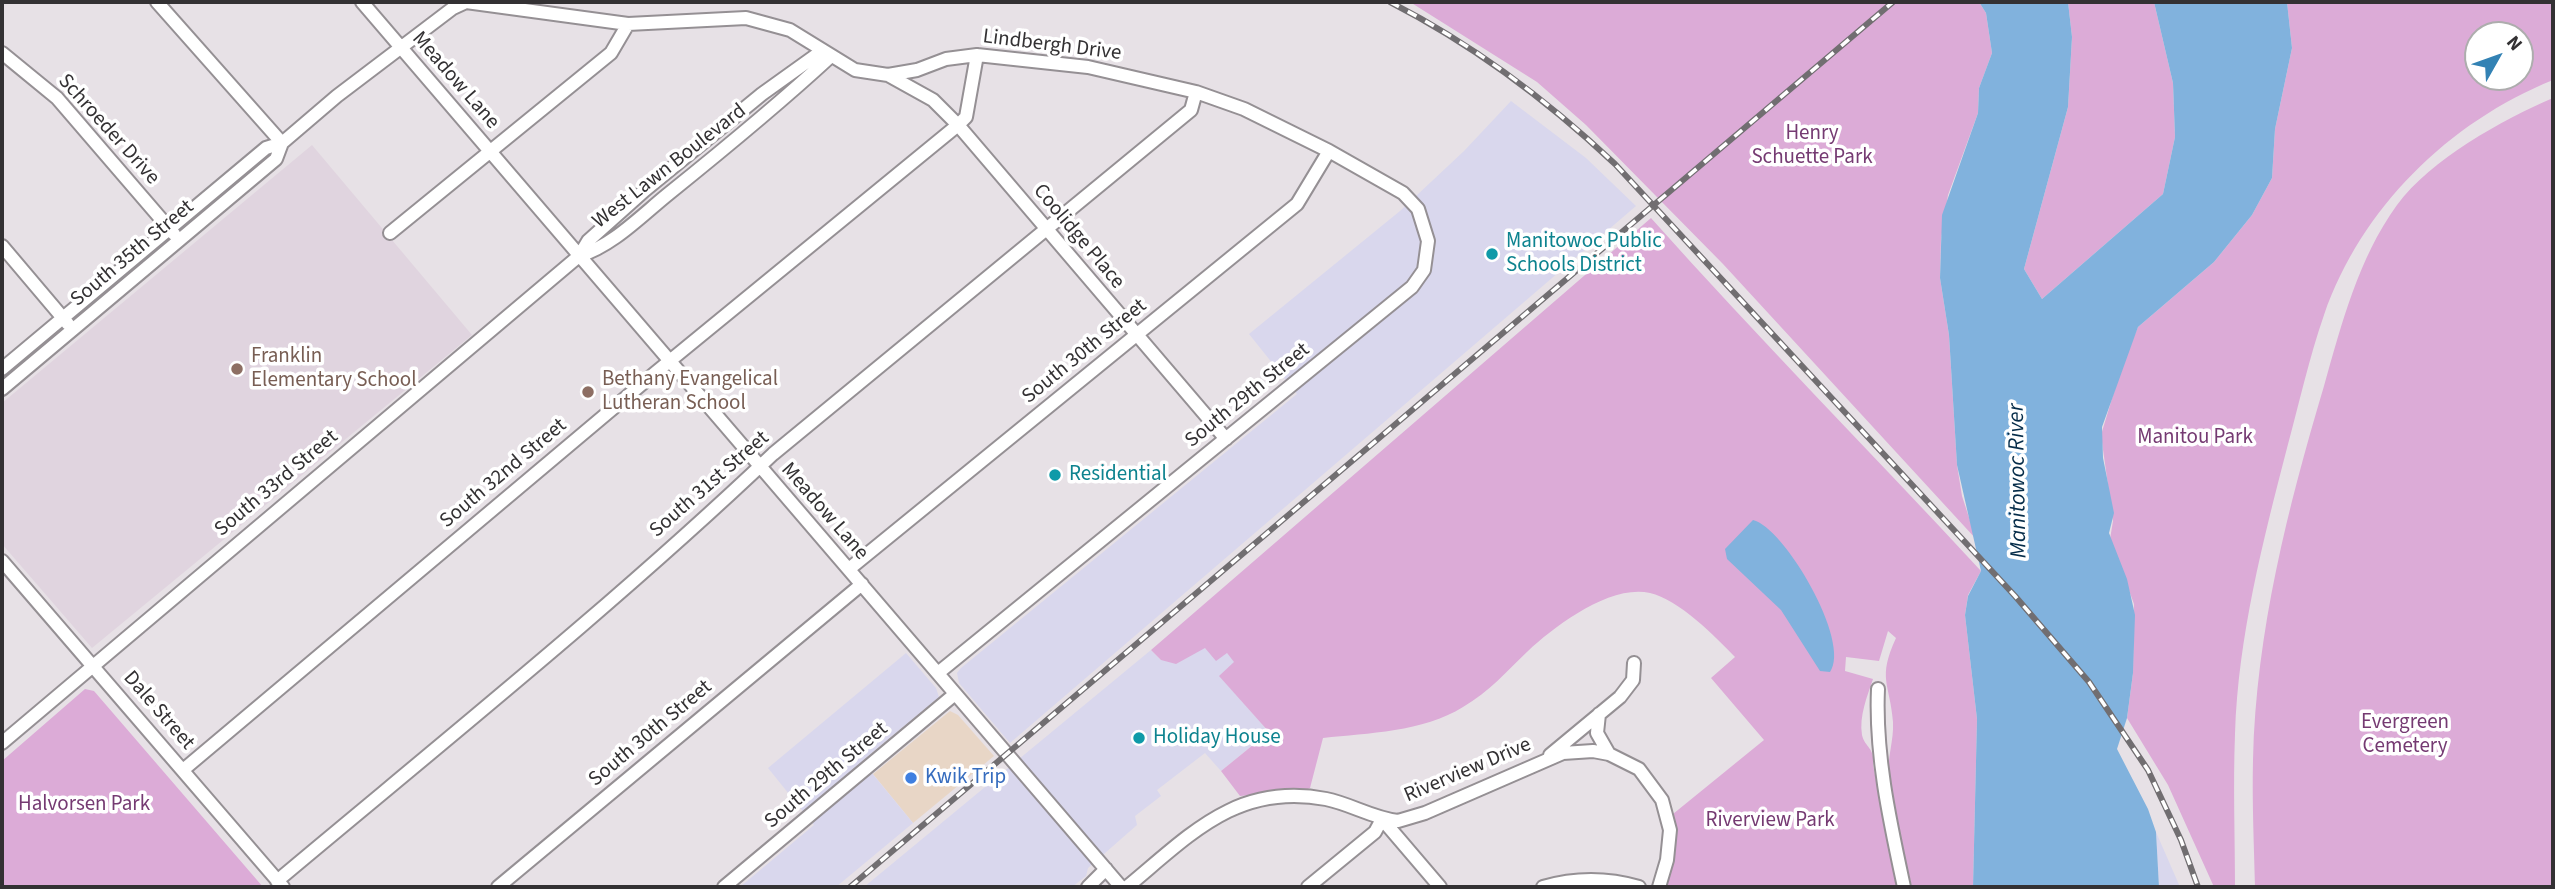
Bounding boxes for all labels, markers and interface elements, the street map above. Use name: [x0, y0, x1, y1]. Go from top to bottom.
north arrow: [2464, 21, 2534, 91]
street label: Lindbergh Drive: [981, 25, 1123, 67]
street label: Meadow Lane: [406, 27, 504, 135]
text: N: [2500, 30, 2528, 57]
street label: Schroeder Drive: [52, 69, 164, 191]
street label: West Lawn Boulevard: [588, 99, 752, 235]
park label: Henry Schuette Park: [1751, 121, 1873, 171]
street label: Coolidge Place: [1027, 179, 1129, 295]
street label: South 35th Street: [66, 195, 200, 313]
place label: Manitowoc Public Schools District: [1506, 229, 1662, 279]
marker: Manitowoc Public Schools District: [1484, 246, 1500, 262]
street label: South 30th Street: [1018, 294, 1152, 410]
street label: South 29th Street: [1181, 338, 1315, 454]
place label: Franklin Elementary School: [251, 344, 417, 394]
marker: Franklin Elementary School: [229, 361, 245, 377]
place label: Bethany Evangelical Lutheran School: [602, 367, 778, 417]
marker: Bethany Evangelical Lutheran School: [580, 384, 596, 400]
water label: Manitowoc River: [2004, 403, 2034, 559]
street label: South 32nd Street: [436, 414, 572, 534]
street label: South 33rd Street: [210, 425, 344, 543]
park label: Manitou Park: [2137, 425, 2253, 451]
street label: South 31st Street: [645, 426, 775, 544]
street label: Meadow Lane: [775, 458, 873, 566]
place label: Residential: [1069, 462, 1167, 488]
marker: Residential: [1047, 467, 1063, 483]
street label: Dale Street: [117, 666, 199, 756]
street label: South 30th Street: [584, 675, 718, 793]
park label: Evergreen Cemetery: [2361, 710, 2449, 760]
street label: South 29th Street: [760, 717, 894, 835]
place label: Holiday House: [1153, 725, 1281, 751]
marker: Holiday House: [1131, 730, 1147, 746]
street label: Riverview Drive: [1401, 733, 1535, 809]
place label: Kwik Trip: [925, 765, 1006, 791]
marker: Kwik Trip: [903, 770, 919, 786]
park label: Halvorsen Park: [18, 792, 150, 818]
park label: Riverview Park: [1705, 808, 1835, 834]

